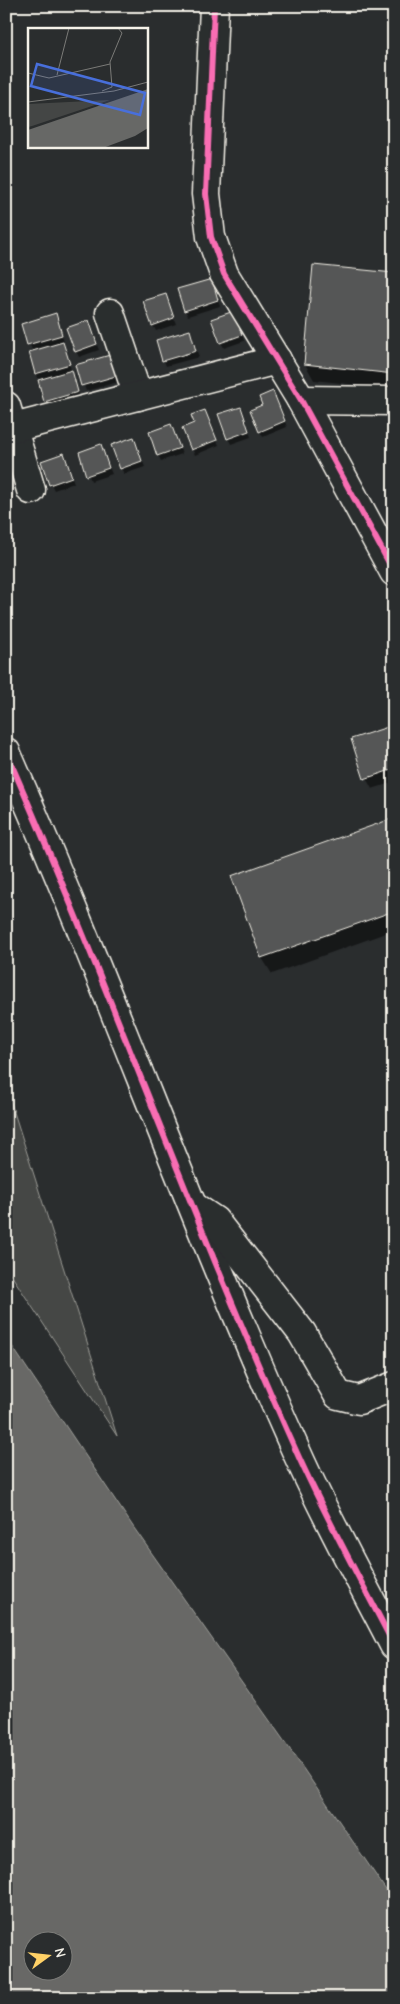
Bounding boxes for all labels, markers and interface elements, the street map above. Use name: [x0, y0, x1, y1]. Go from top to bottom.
inset map: [28, 28, 148, 148]
north arrow: [22, 1932, 72, 1982]
text: N: [51, 1946, 69, 1959]

